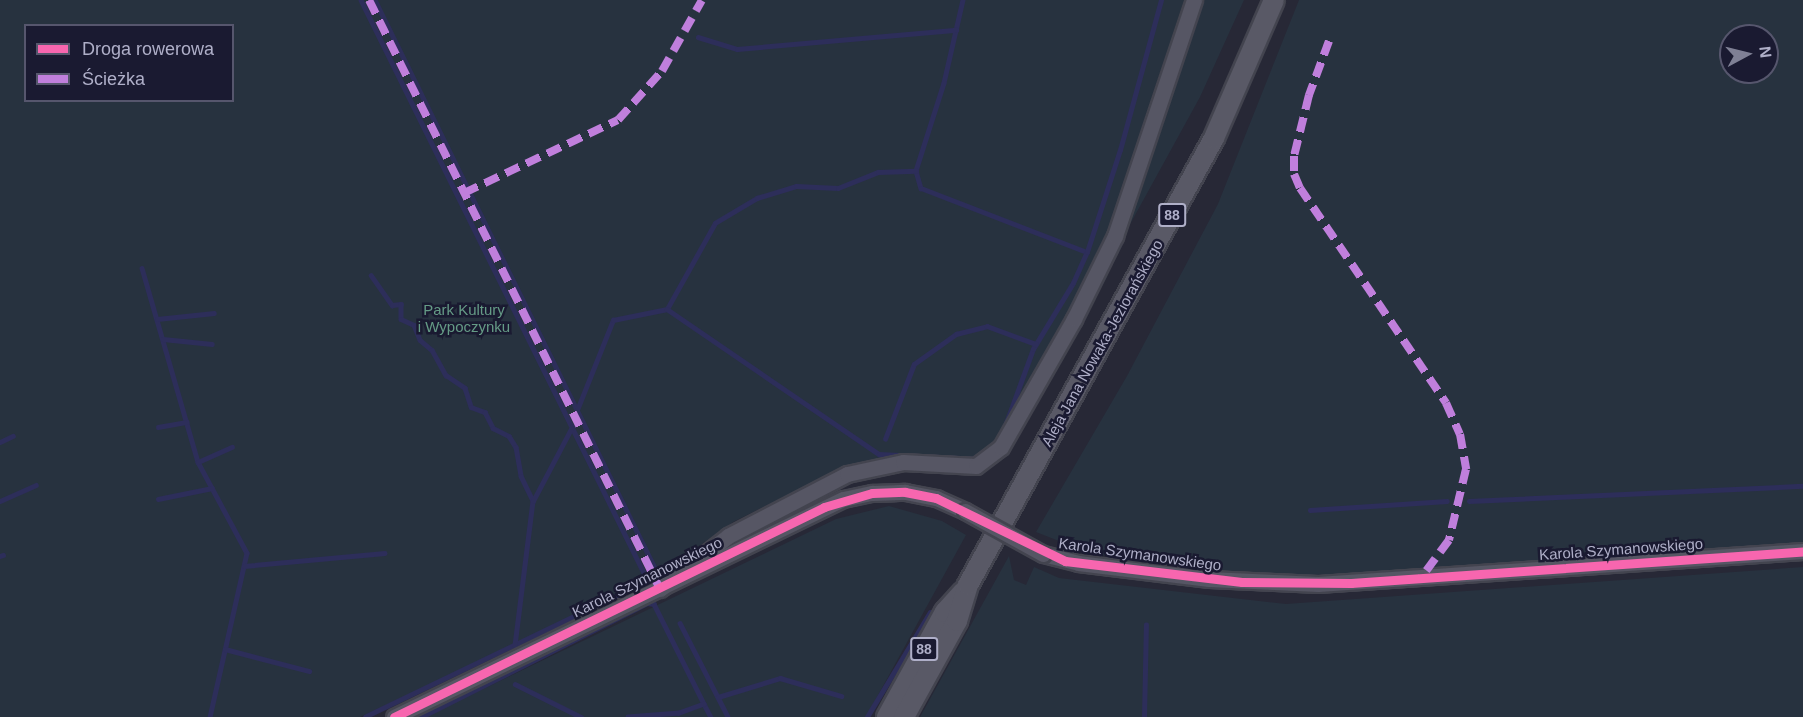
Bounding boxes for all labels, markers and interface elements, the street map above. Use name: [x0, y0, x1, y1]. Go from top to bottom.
legend: [24, 24, 234, 102]
north arrow: [1719, 24, 1779, 84]
text: Droga rowerowa: [82, 39, 214, 59]
text: N: [1756, 45, 1775, 59]
text: Ścieżka: [82, 69, 145, 89]
road number: 88: [1157, 204, 1187, 226]
street label: Aleja Jana Nowaka-Jeziorańskiego: [1038, 237, 1166, 449]
park label: Park Kultury i Wypoczynku: [418, 300, 510, 335]
street label: Karola Szymanowskiego: [569, 533, 725, 621]
street label: Karola Szymanowskiego: [1057, 534, 1223, 574]
street label: Karola Szymanowskiego: [1538, 534, 1704, 564]
road number: 88: [909, 638, 939, 660]

